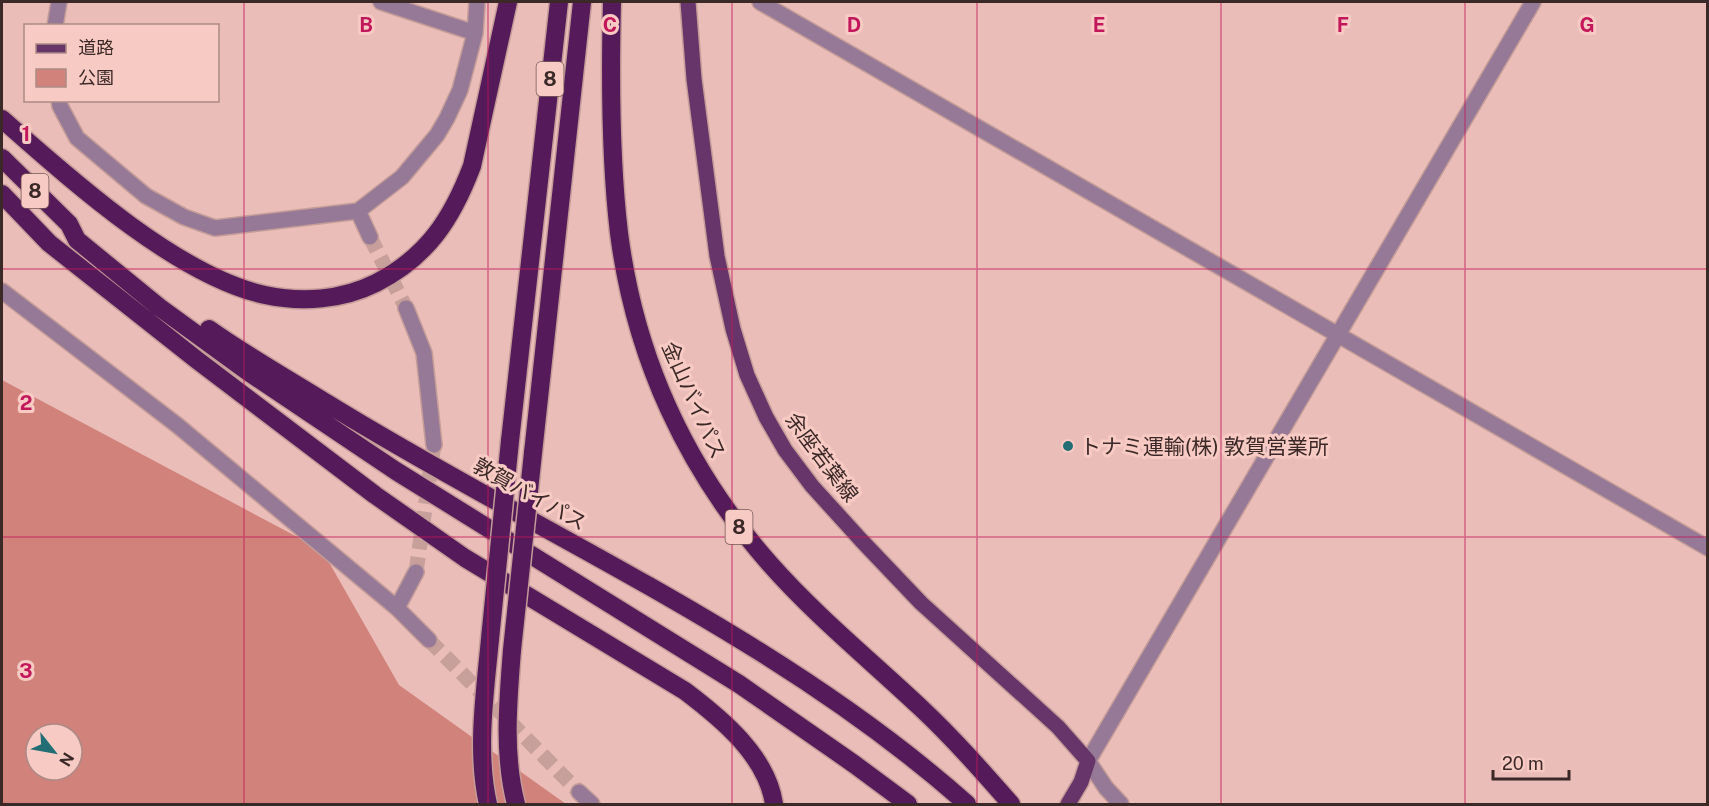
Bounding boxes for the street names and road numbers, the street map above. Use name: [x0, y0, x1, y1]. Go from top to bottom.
road number: 8: [536, 62, 564, 96]
road number: 8: [22, 174, 48, 208]
street label: 金山バイパス: [657, 338, 731, 462]
street label: 余座若葉線: [780, 408, 864, 506]
street label: 敦賀バイパス: [469, 453, 591, 535]
road number: 8: [726, 510, 752, 544]

